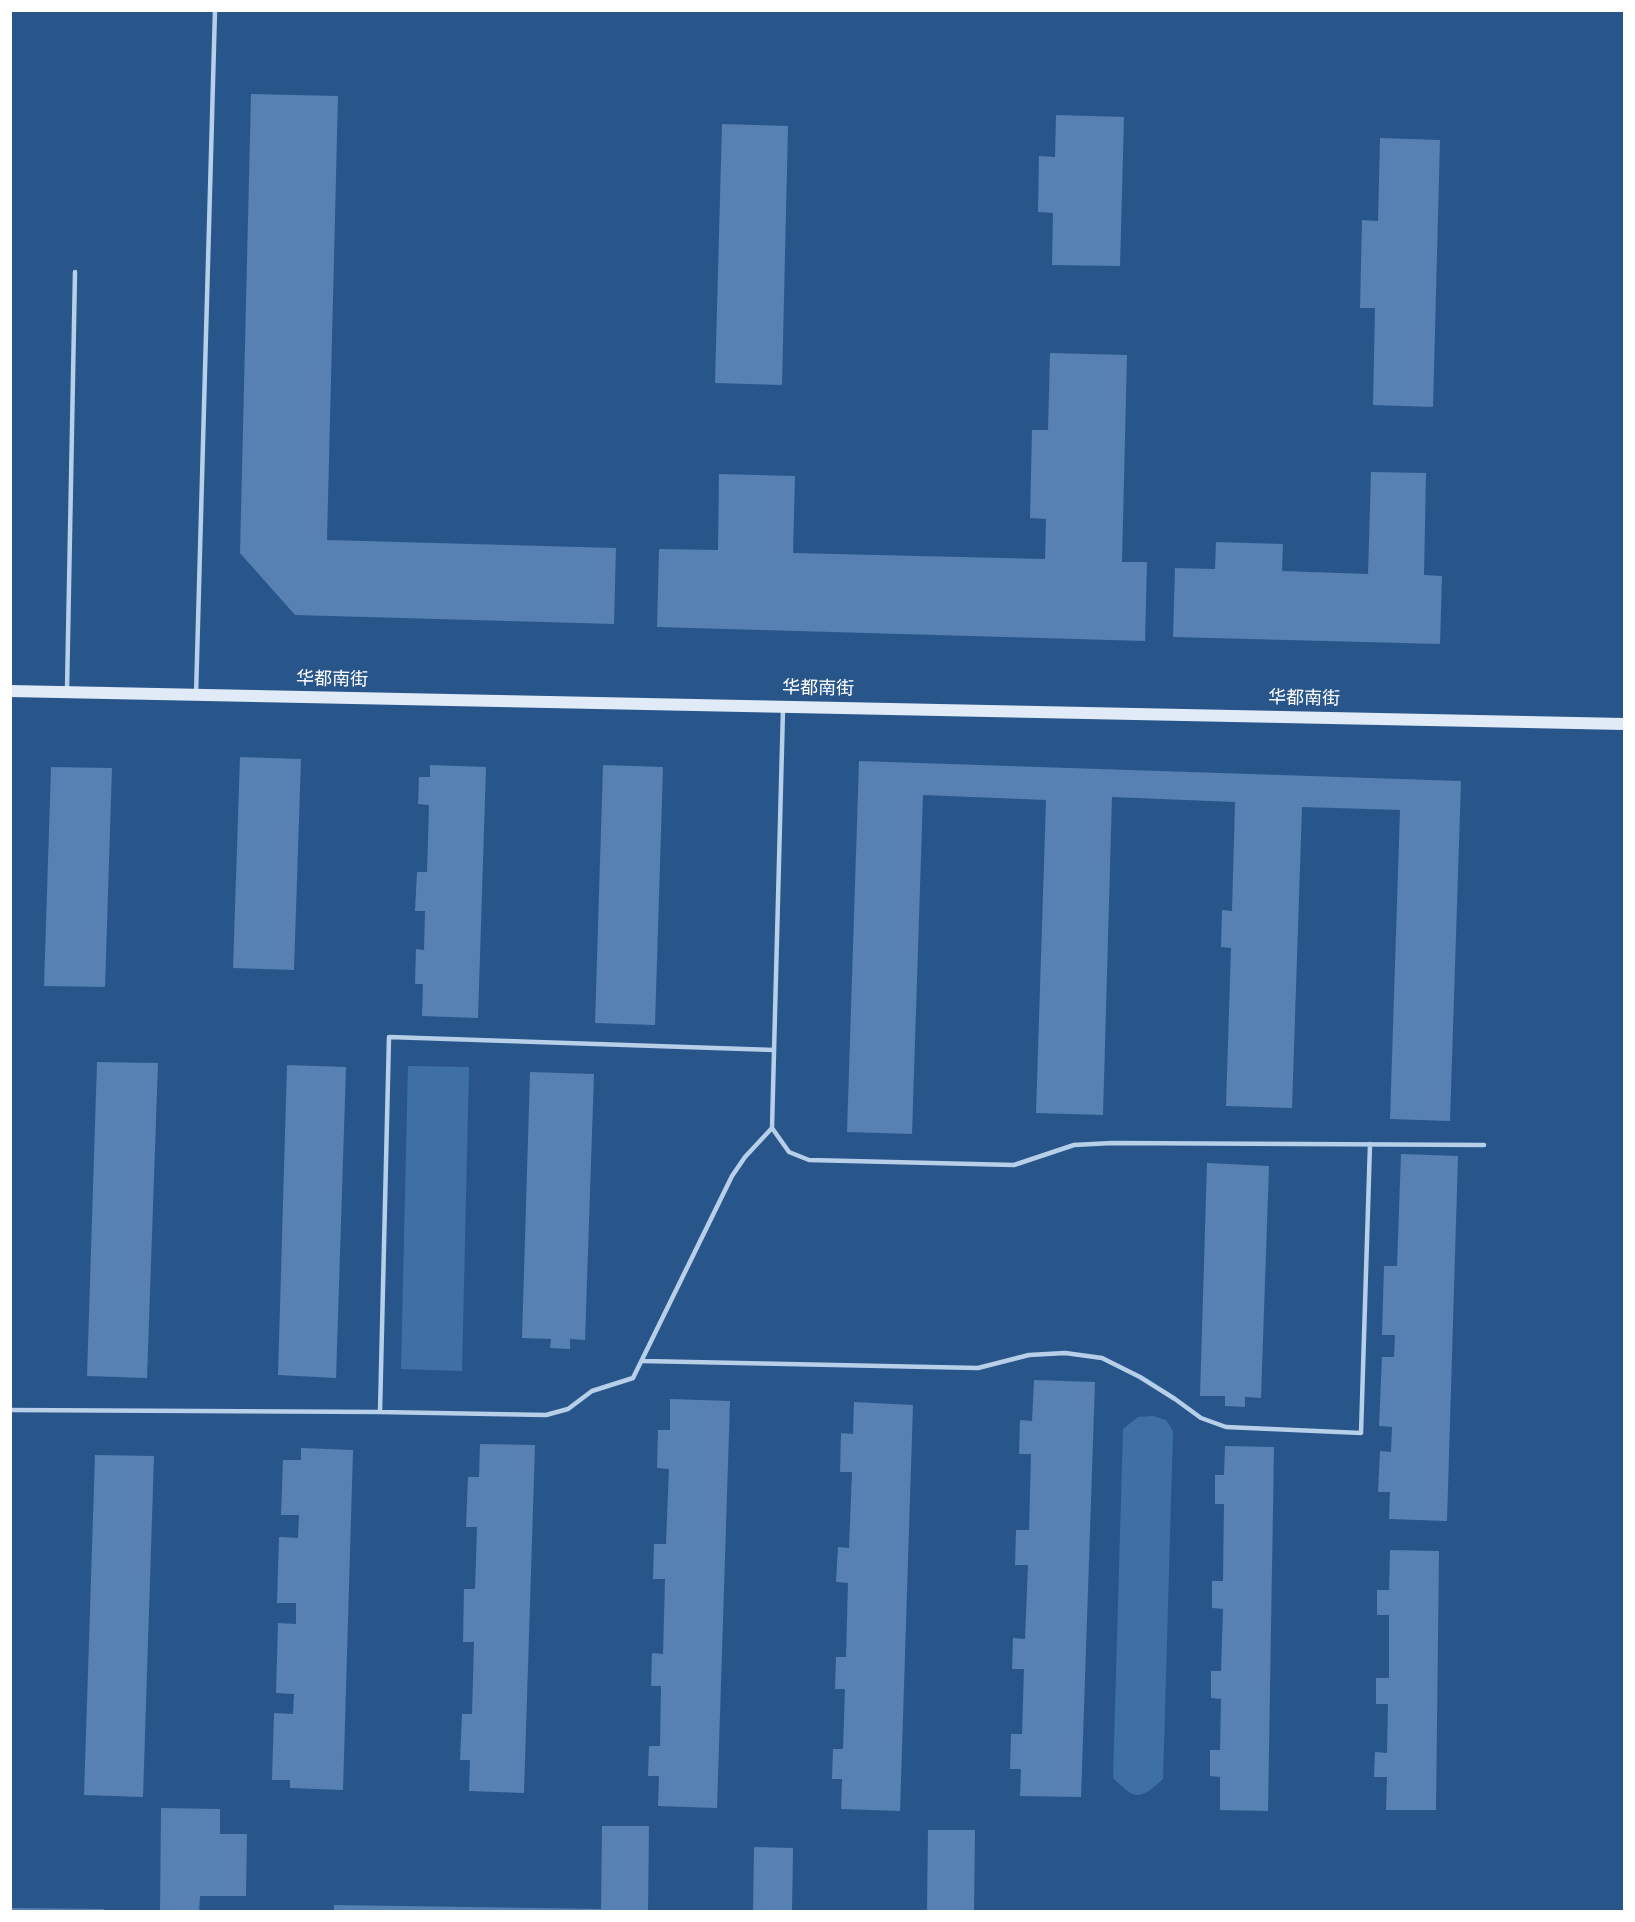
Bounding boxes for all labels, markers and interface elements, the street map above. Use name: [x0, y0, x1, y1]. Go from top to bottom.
street label: 华都南街: [296, 669, 368, 691]
street label: 华都南街: [782, 678, 854, 700]
street label: 华都南街: [1268, 688, 1340, 710]

